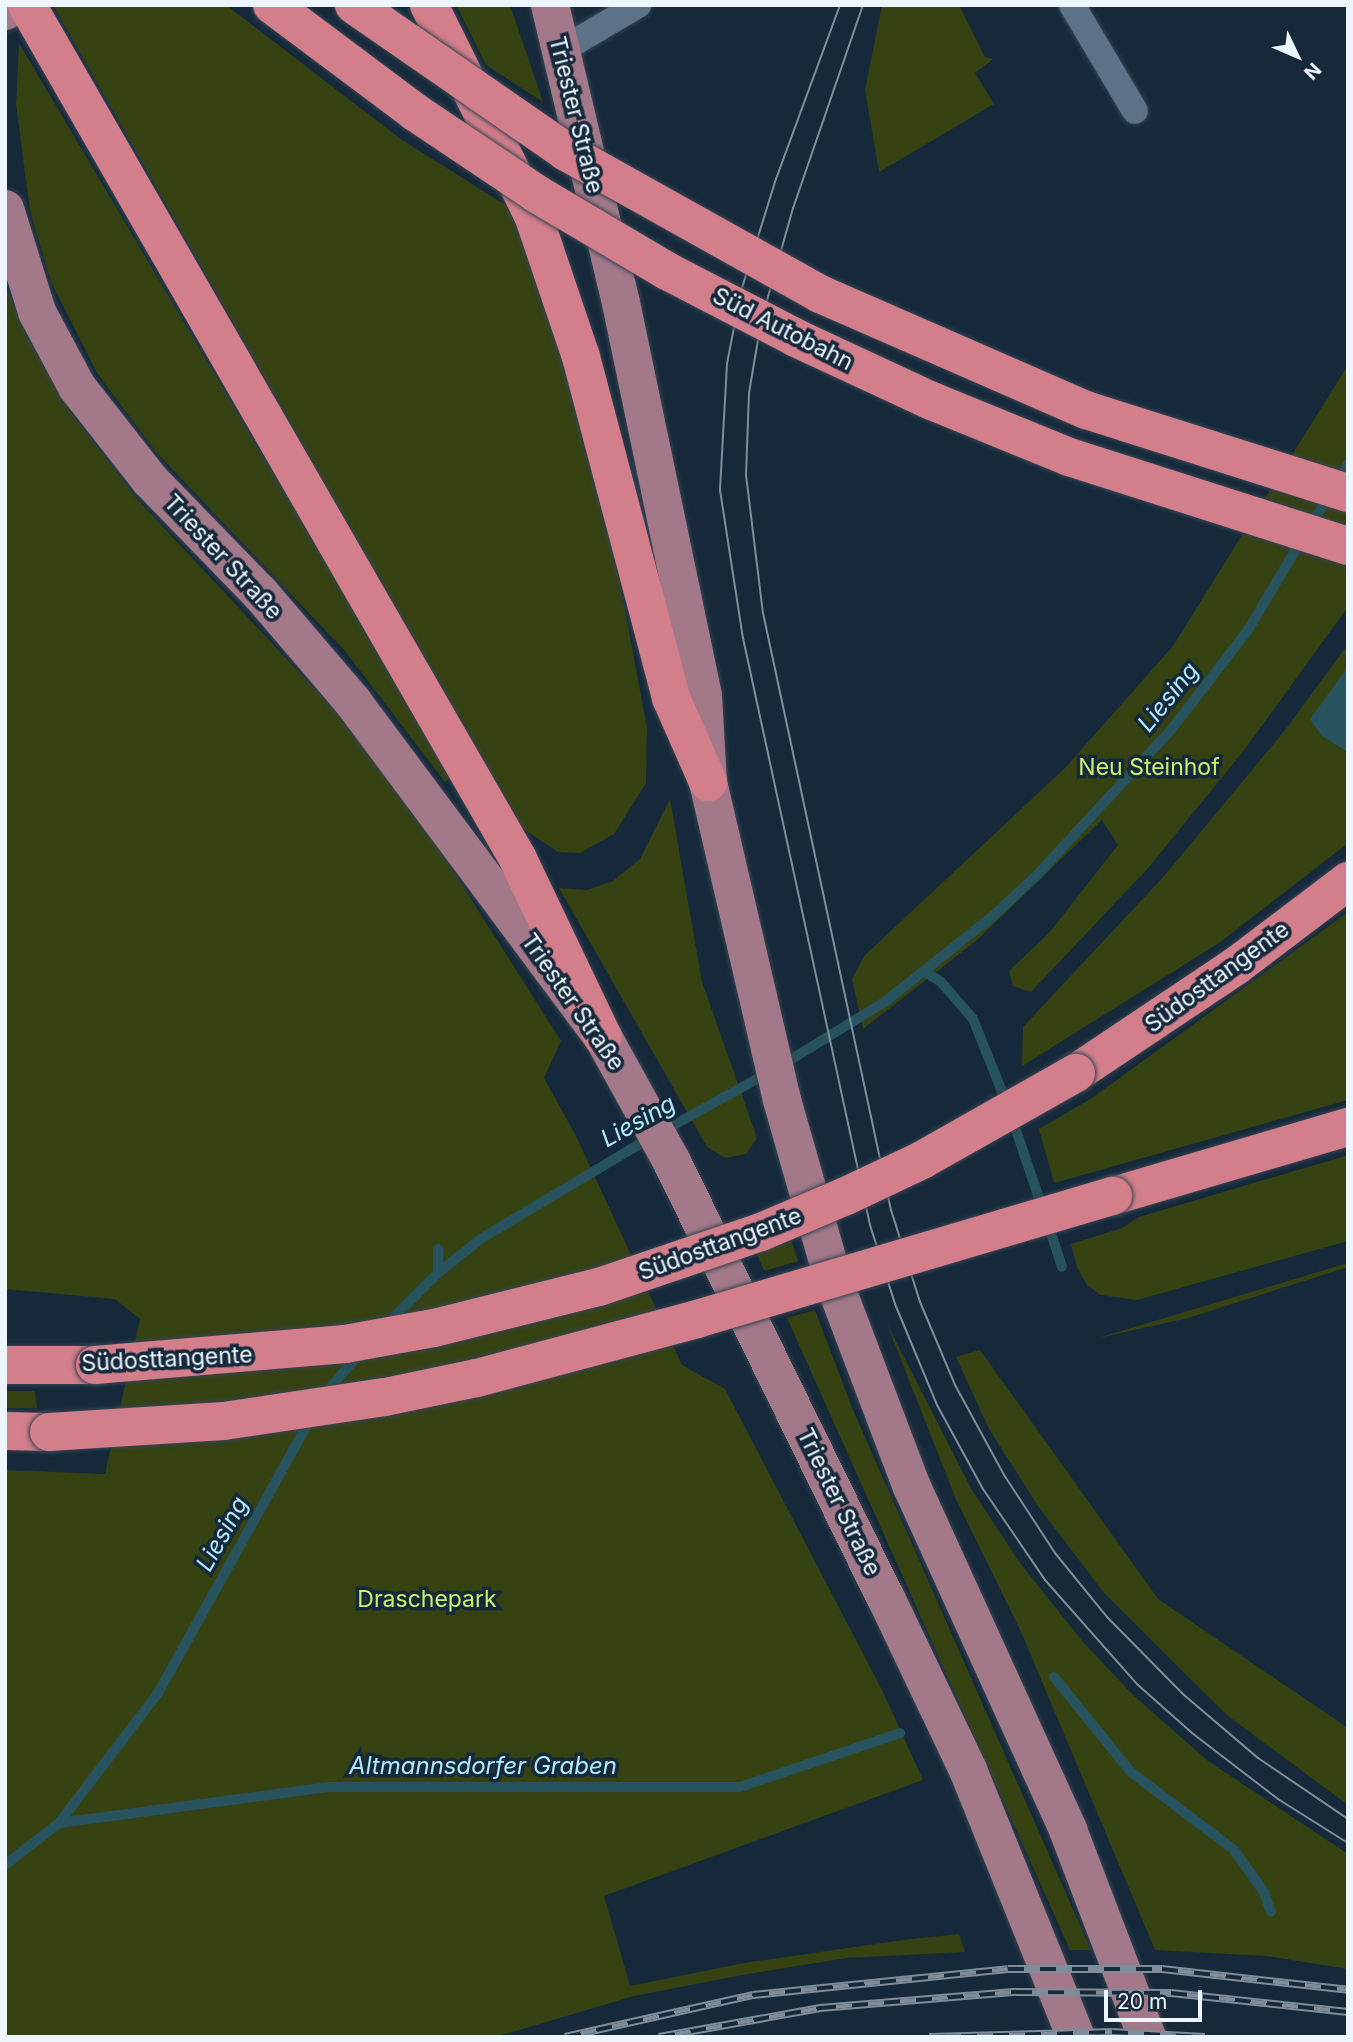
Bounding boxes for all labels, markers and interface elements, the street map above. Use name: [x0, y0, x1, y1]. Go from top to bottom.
north arrow: [1262, 21, 1332, 91]
street label: Triester Straße: [543, 34, 609, 196]
text: N: [1299, 58, 1326, 84]
street label: Süd Autobahn: [708, 282, 858, 376]
street label: Triester Straße: [158, 489, 288, 625]
water label: Liesing: [1131, 657, 1205, 737]
park label: Neu Steinhof: [1078, 753, 1220, 781]
street label: Südosttangente: [1140, 915, 1294, 1039]
street label: Triester Straße: [516, 928, 630, 1076]
water label: Liesing: [596, 1089, 680, 1153]
street label: Südosttangente: [635, 1202, 805, 1286]
street label: Südosttangente: [81, 1341, 253, 1377]
street label: Triester Straße: [791, 1424, 887, 1580]
water label: Liesing: [190, 1492, 254, 1576]
park label: Draschepark: [357, 1585, 497, 1613]
water label: Altmannsdorfer Graben: [349, 1752, 617, 1780]
scale bar: [1108, 1976, 1206, 2020]
text: 20 m: [1117, 1989, 1167, 2014]

